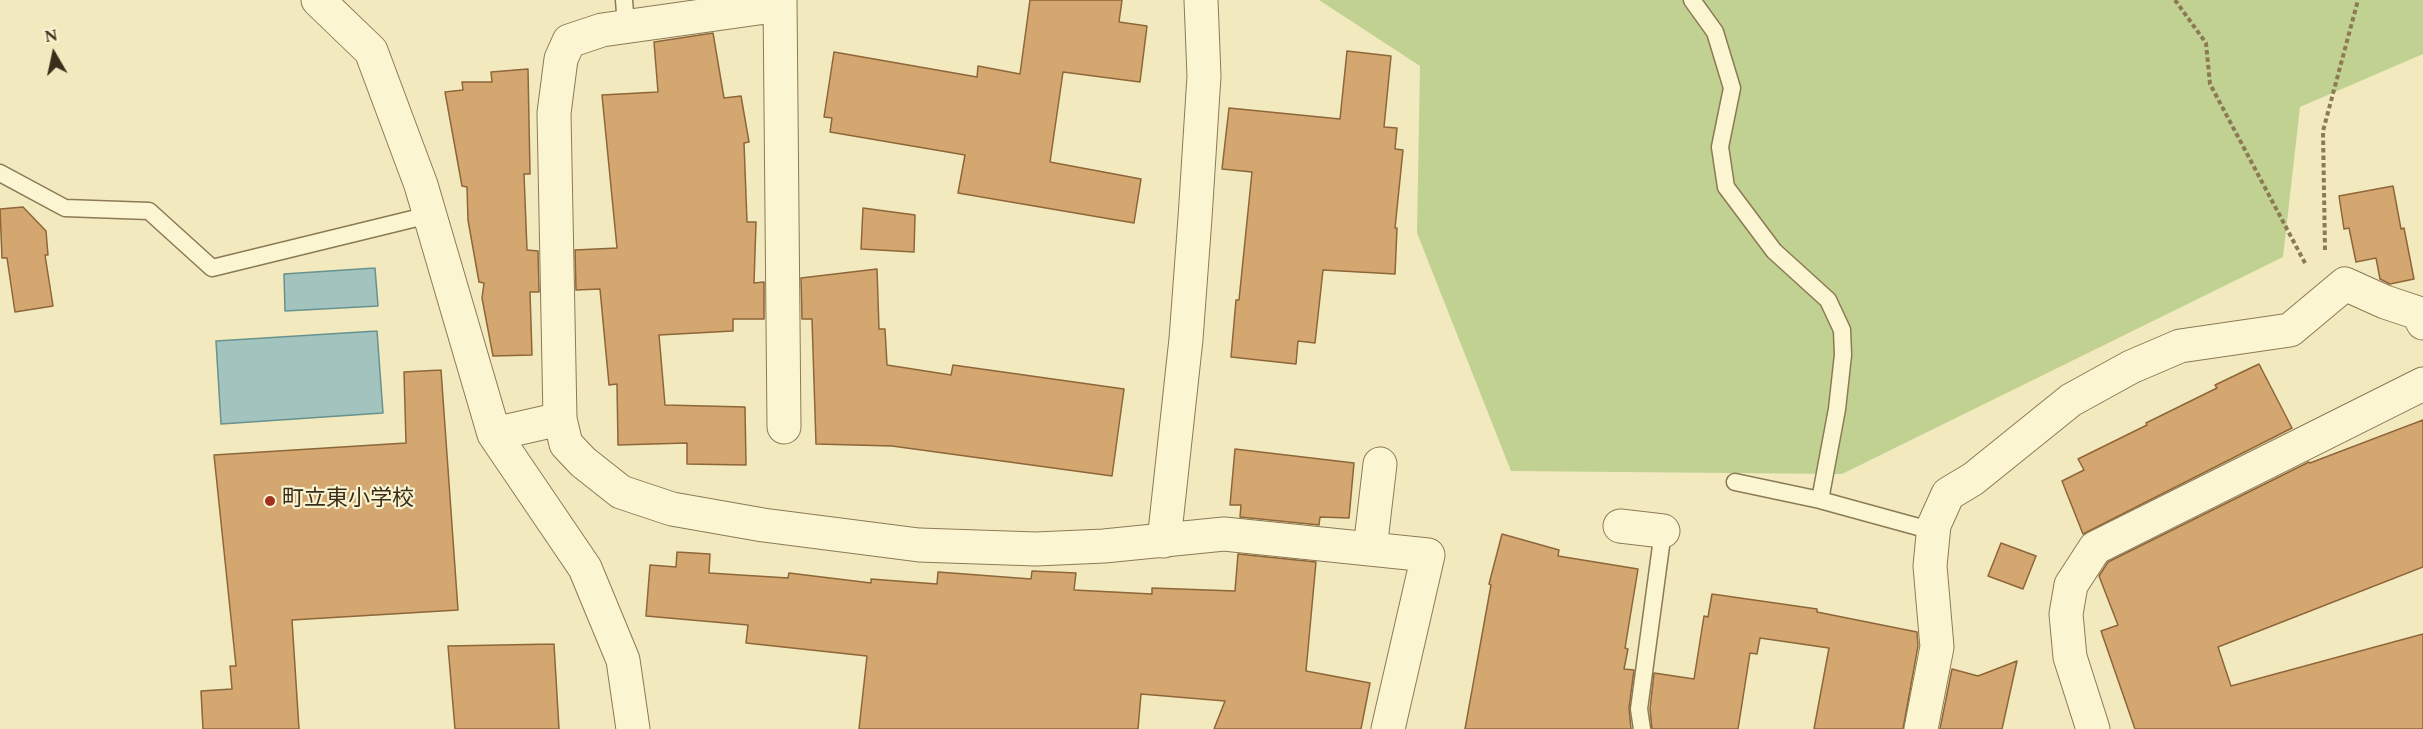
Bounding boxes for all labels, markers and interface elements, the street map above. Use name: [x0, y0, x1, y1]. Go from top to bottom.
text: N: [43, 23, 60, 49]
north arrow: [24, 24, 84, 84]
place label: 町立東小学校: [282, 488, 414, 514]
marker: 町立東小学校: [263, 494, 277, 508]

